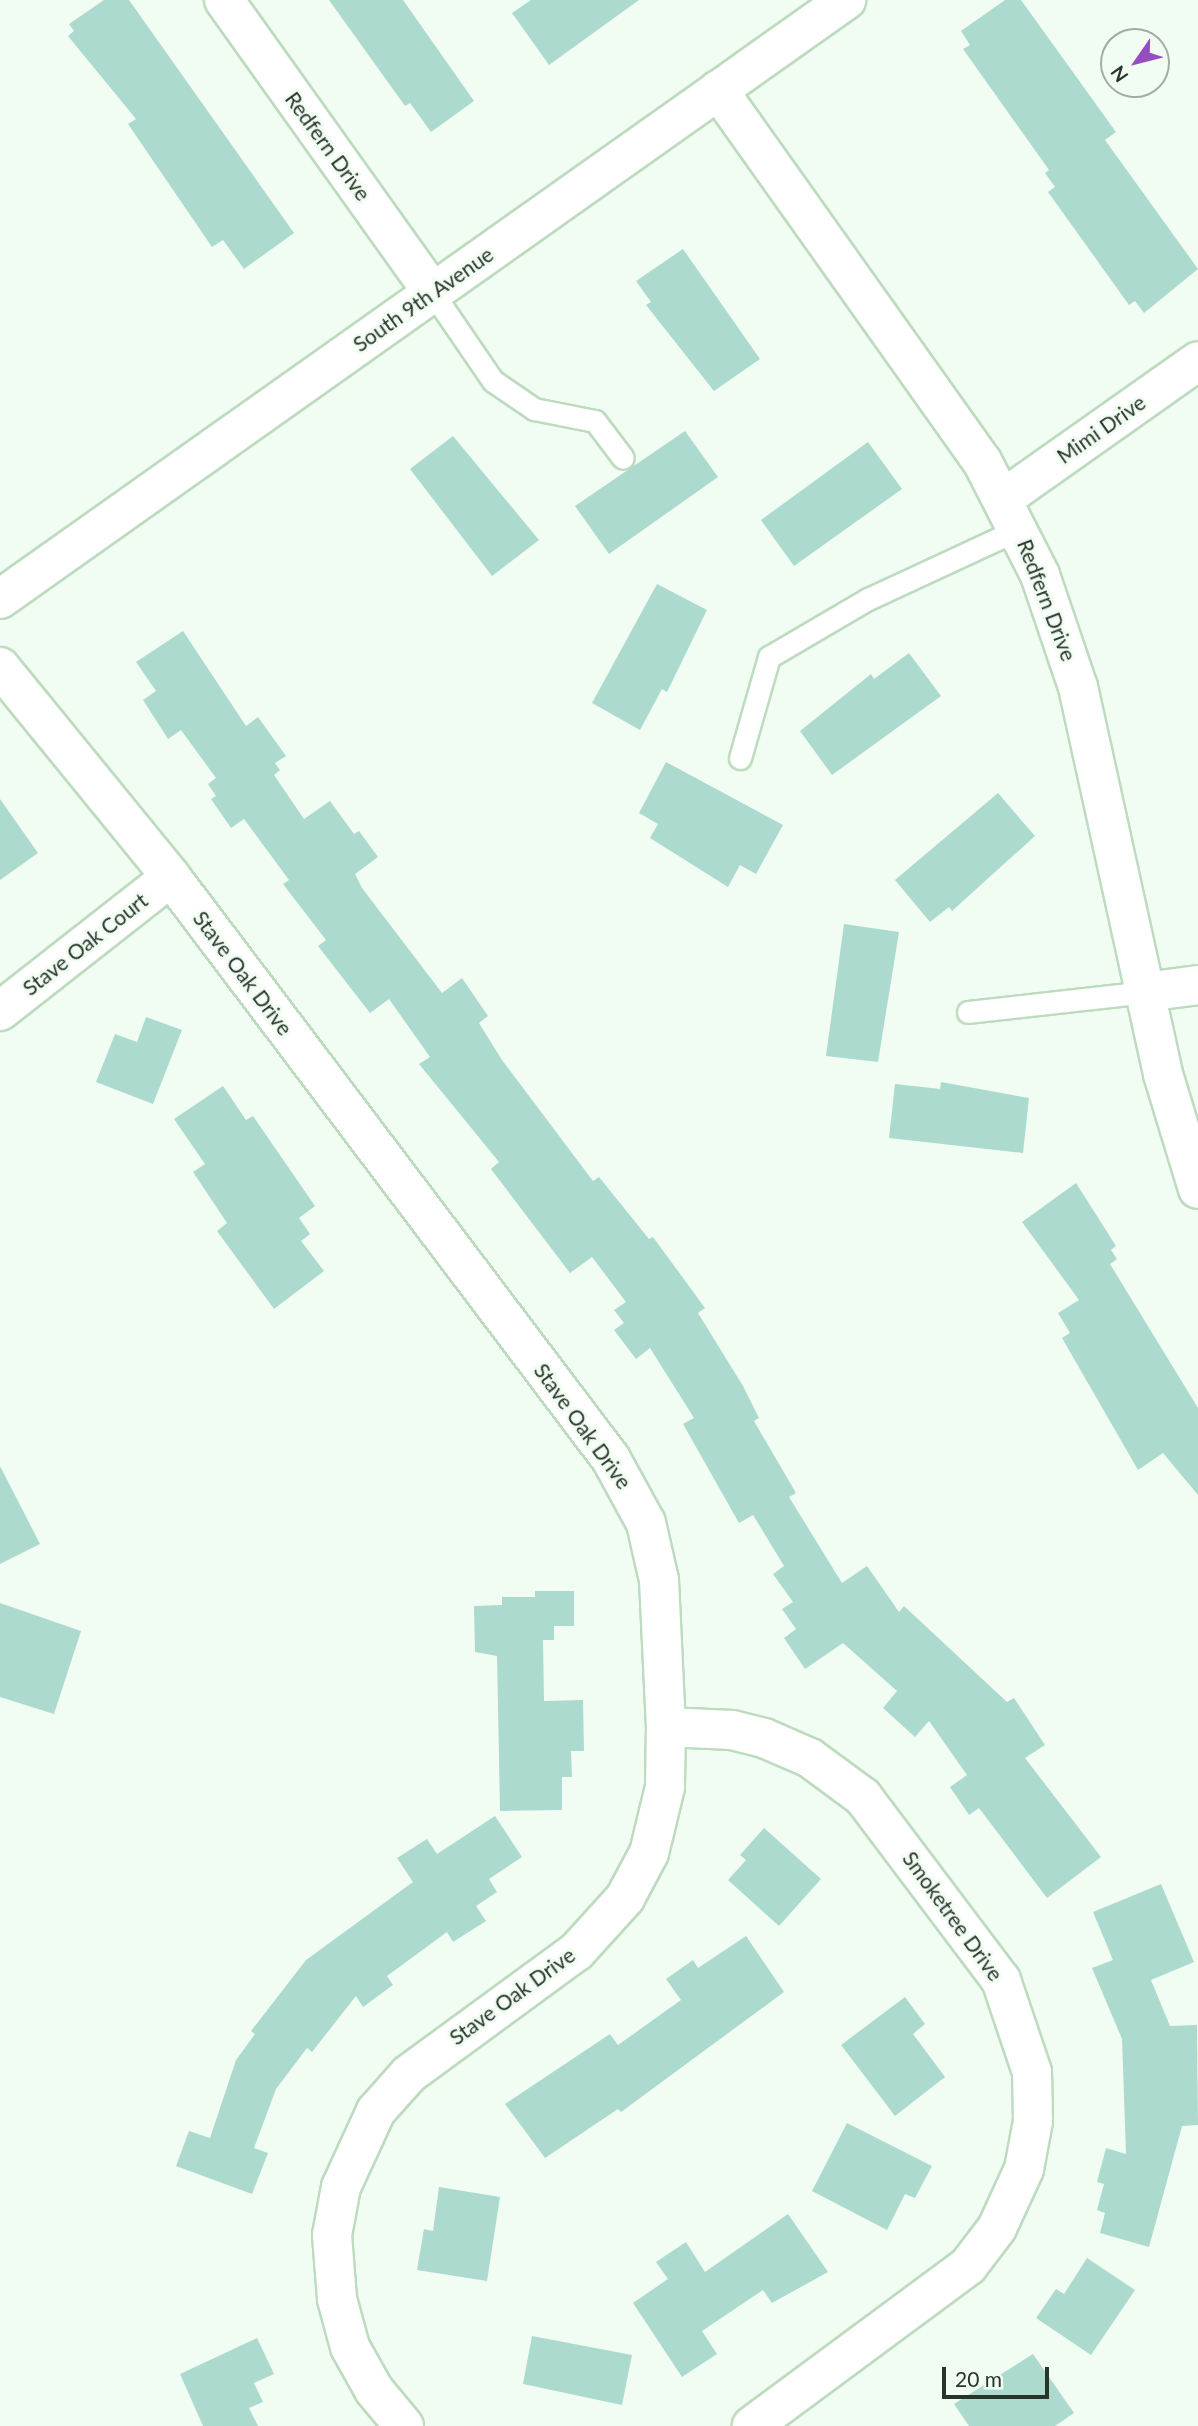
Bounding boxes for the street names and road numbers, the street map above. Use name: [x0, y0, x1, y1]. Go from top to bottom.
street label: Redfern Drive: [280, 87, 376, 205]
street label: South 9th Avenue: [348, 241, 498, 357]
street label: Mimi Drive: [1052, 389, 1150, 469]
street label: Redfern Drive: [1012, 536, 1082, 664]
street label: Stave Oak Court: [18, 887, 152, 1001]
street label: Stave Oak Drive: [188, 906, 298, 1040]
street label: Stave Oak Drive: [529, 1358, 637, 1494]
street label: Smoketree Drive: [898, 1846, 1008, 1986]
street label: Stave Oak Drive: [444, 1942, 580, 2050]

